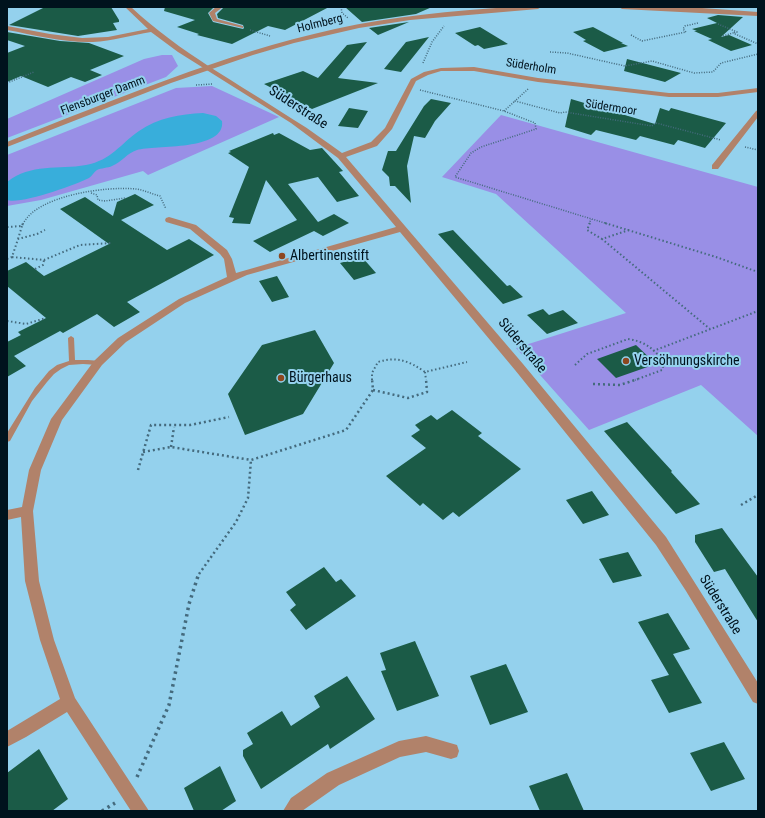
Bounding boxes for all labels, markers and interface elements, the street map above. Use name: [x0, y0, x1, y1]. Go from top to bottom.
street label: Holmberg: [296, 11, 344, 37]
street label: Süderholm: [505, 56, 557, 78]
street label: Flensburger Damm: [59, 73, 147, 119]
street label: Süderstraße: [265, 83, 331, 133]
street label: Südermoor: [584, 97, 638, 119]
place label: Albertinenstift: [290, 248, 369, 264]
marker: Albertinenstift: [277, 251, 287, 261]
street label: Süderstraße: [494, 315, 550, 377]
place label: Versöhnungskirche: [634, 353, 740, 369]
marker: Versöhnungskirche: [621, 356, 631, 366]
place label: Bürgerhaus: [289, 370, 352, 386]
marker: Bürgerhaus: [276, 373, 286, 383]
street label: Süderstraße: [695, 572, 745, 638]

